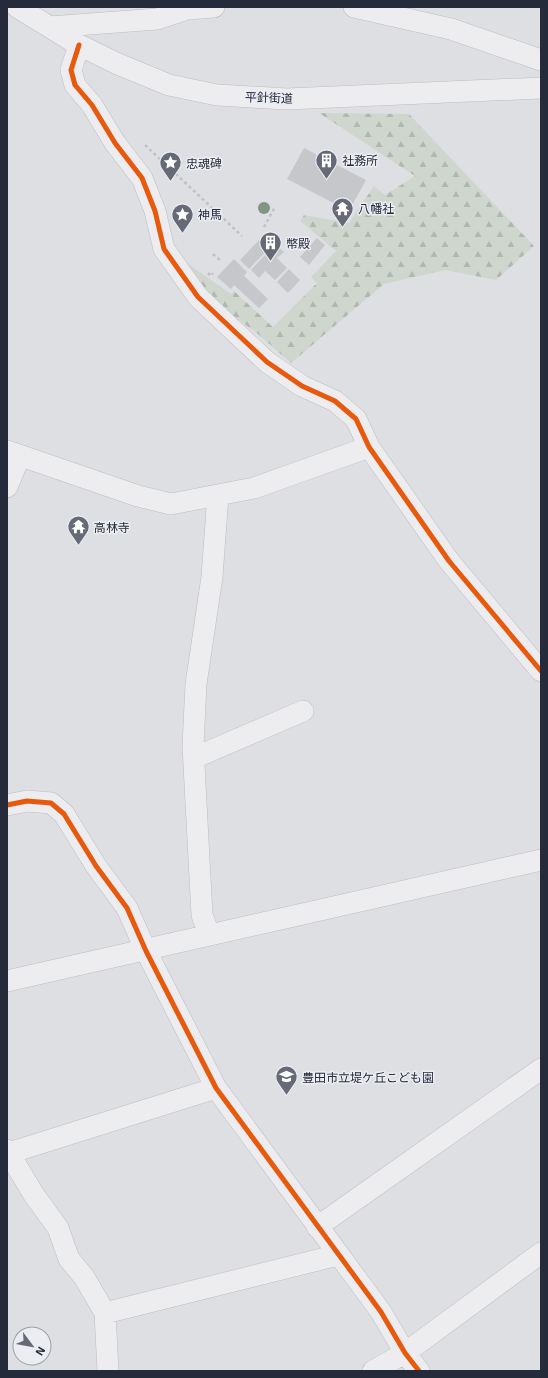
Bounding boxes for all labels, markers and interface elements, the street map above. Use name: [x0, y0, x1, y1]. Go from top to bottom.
street label: 平針街道: [245, 89, 293, 105]
building icon: 社務所: [314, 147, 340, 180]
place icon: 忠魂碑: [158, 150, 184, 183]
place label: 社務所: [342, 153, 378, 167]
place label: 忠魂碑: [186, 156, 222, 170]
temple icon: 八幡社: [330, 195, 356, 228]
place icon: 神馬: [170, 201, 196, 234]
place label: 八幡社: [358, 201, 394, 215]
place label: 神馬: [198, 207, 222, 221]
building icon: 幣殿: [257, 230, 283, 263]
place label: 幣殿: [286, 236, 310, 250]
temple icon: 高林寺: [66, 514, 92, 547]
place label: 高林寺: [94, 520, 130, 534]
school or university icon: 豊田市立堤ケ丘こども園: [274, 1064, 300, 1097]
place label: 豊田市立堤ケ丘こども園: [302, 1070, 434, 1084]
north arrow: [12, 1326, 52, 1366]
text: N: [33, 1345, 49, 1358]

